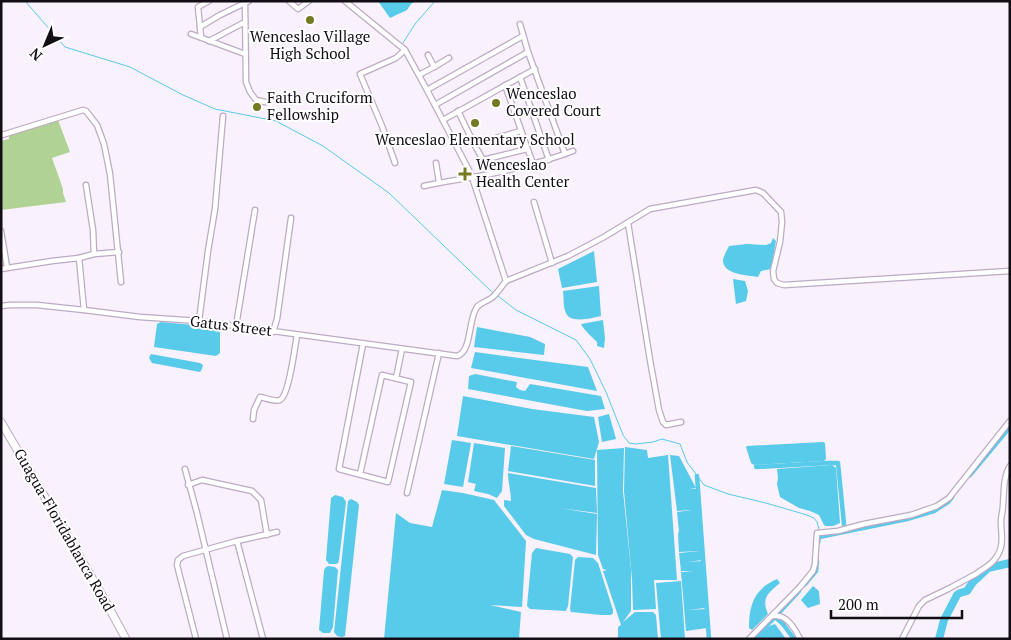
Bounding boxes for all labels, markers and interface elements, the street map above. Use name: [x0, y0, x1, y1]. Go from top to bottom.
marker: Wenceslao Village High School: [304, 14, 316, 26]
north arrow: [20, 20, 70, 70]
place label: Wenceslao Village High School: [250, 26, 370, 63]
text: N: [25, 44, 46, 65]
place label: Wenceslao Covered Court: [506, 83, 601, 120]
place label: Faith Cruciform Fellowship: [267, 87, 373, 124]
marker: Wenceslao Covered Court: [490, 97, 502, 109]
marker: Faith Cruciform Fellowship: [251, 101, 263, 113]
marker: Wenceslao Elementary School: [469, 117, 481, 129]
place label: Wenceslao Elementary School: [375, 129, 575, 149]
place label: Wenceslao Health Center: [476, 154, 569, 191]
marker: Wenceslao Health Center: [458, 167, 472, 181]
street label: Gatus Street: [189, 310, 274, 340]
street label: Guagua-Floridablanca Road: [10, 444, 120, 615]
scale bar: [831, 588, 962, 620]
text: 200 m: [838, 594, 879, 614]

